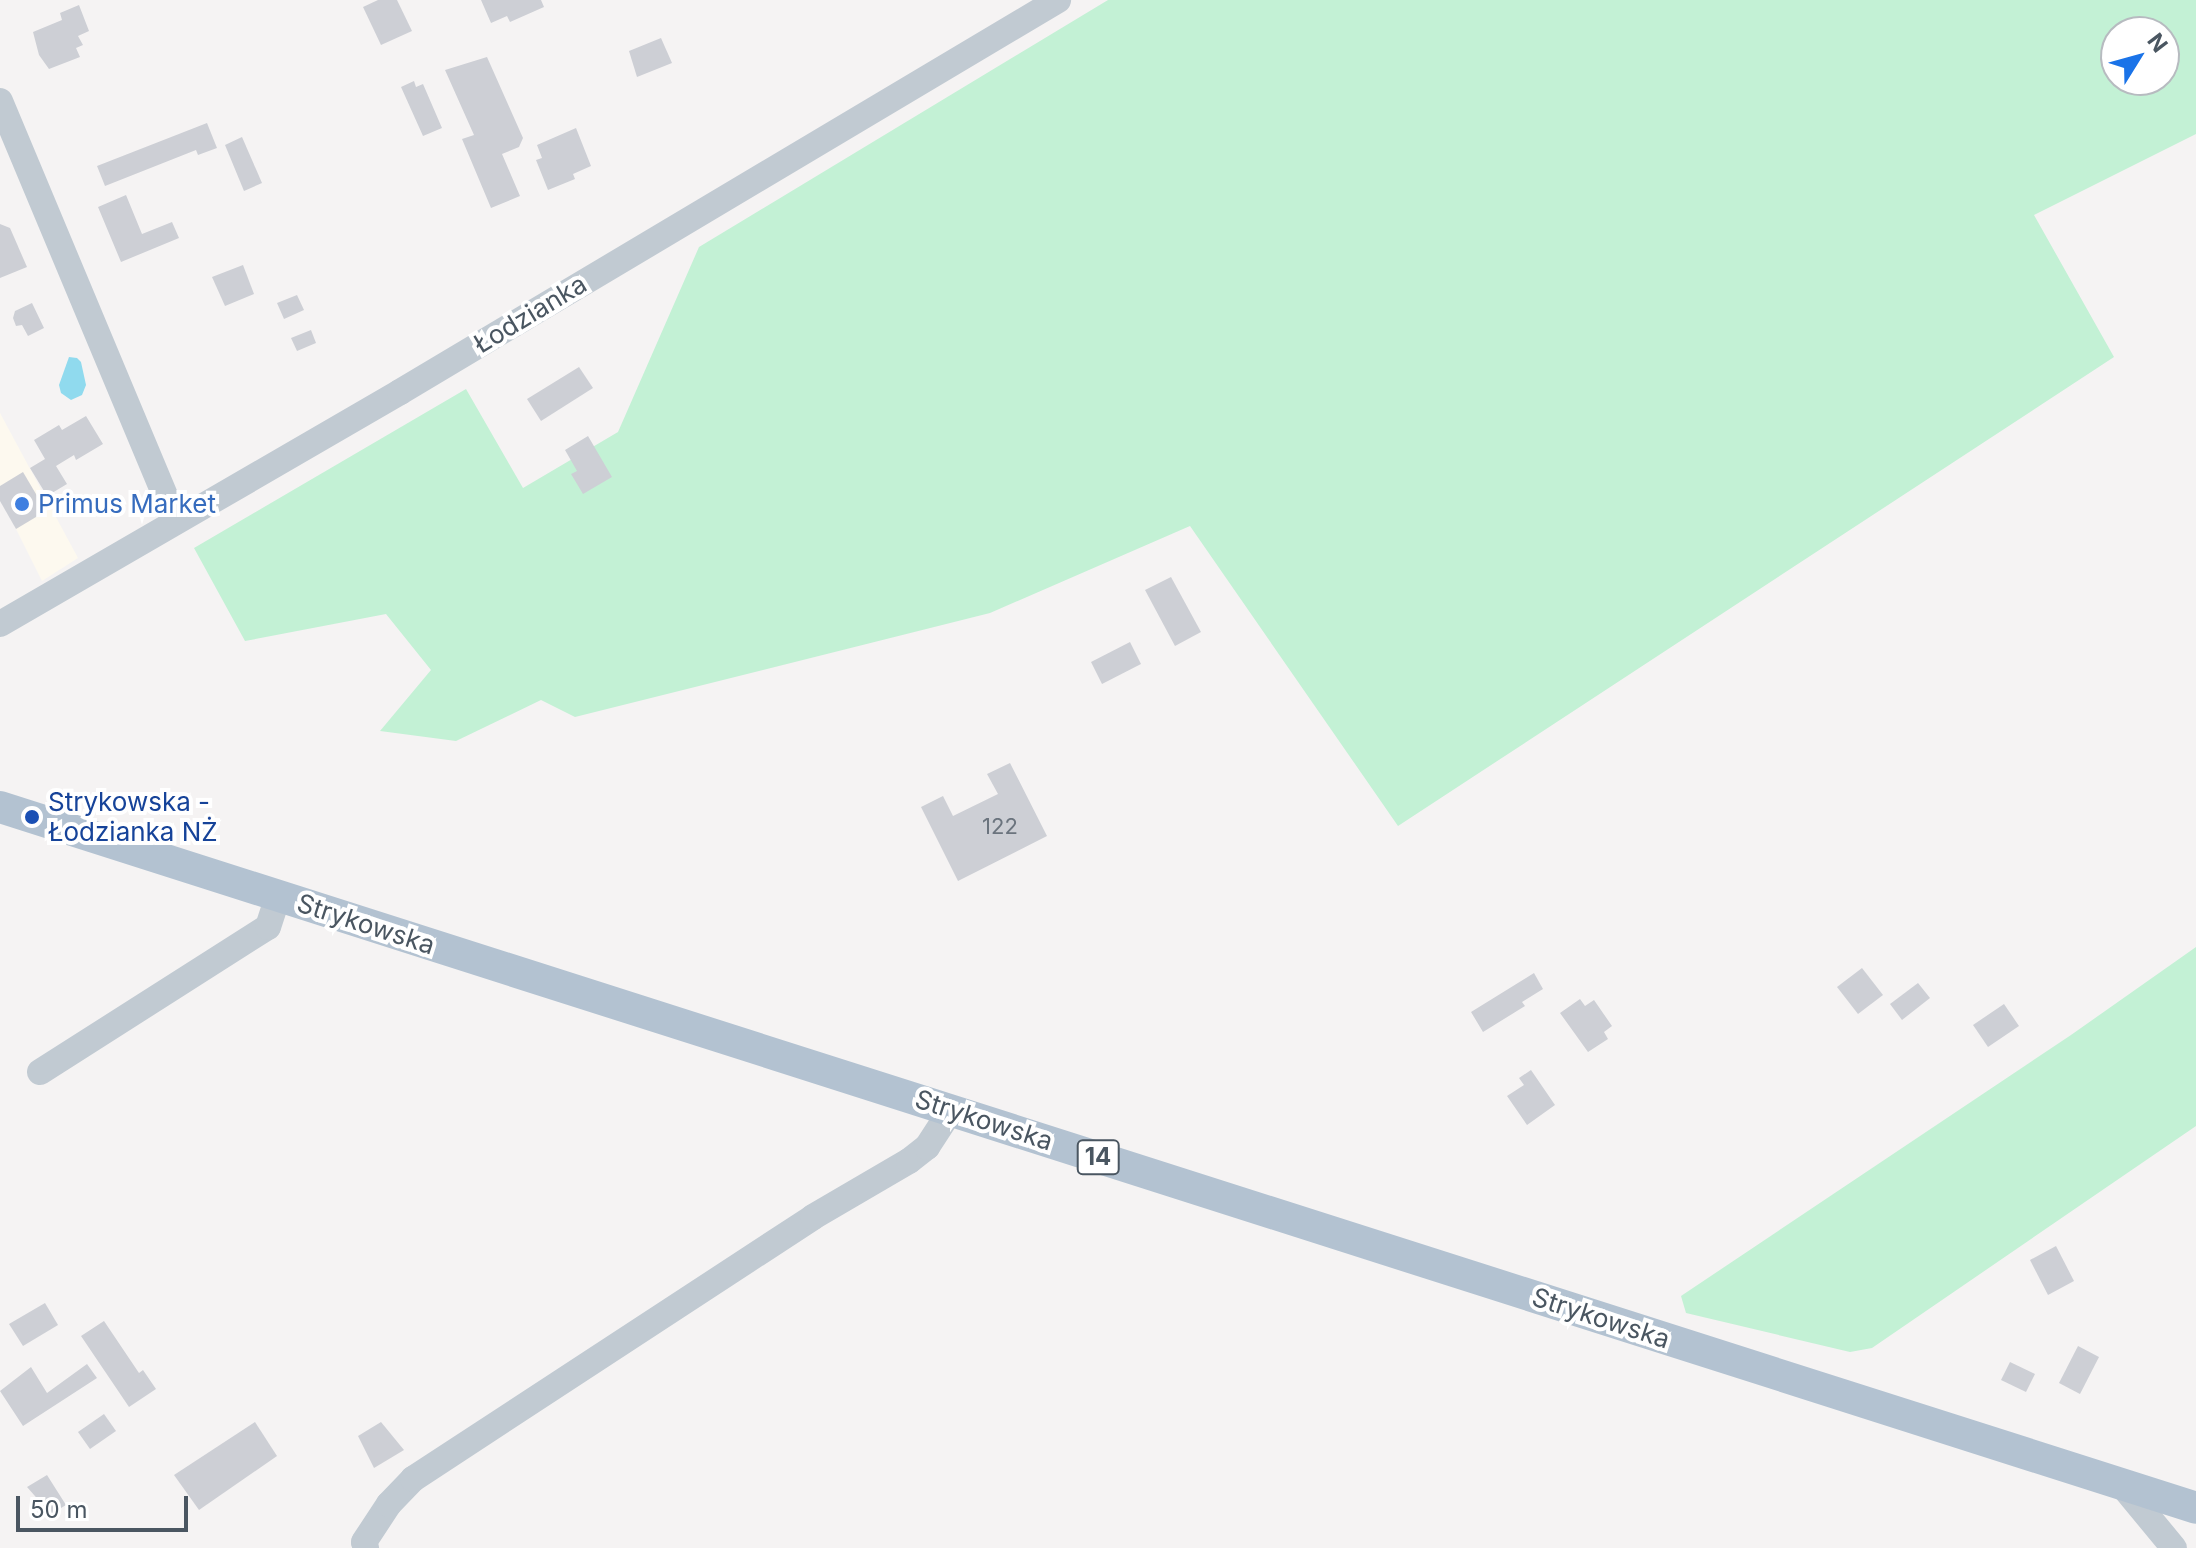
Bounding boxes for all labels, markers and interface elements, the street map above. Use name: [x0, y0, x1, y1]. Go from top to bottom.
north arrow: [2100, 16, 2180, 96]
text: N: [2142, 28, 2173, 57]
street label: Łodzianka: [468, 268, 592, 360]
place label: Primus Market: [38, 488, 216, 520]
marker: Primus Market: [13, 495, 31, 513]
place label: Strykowska - Łodzianka NŻ: [48, 786, 218, 848]
marker: Strykowska - Łodzianka NŻ: [23, 808, 41, 826]
house number: 122: [982, 814, 1018, 840]
street label: Strykowska: [293, 887, 439, 961]
street label: Strykowska: [911, 1083, 1057, 1157]
road number: 14: [1076, 1137, 1120, 1177]
street label: Strykowska: [1528, 1281, 1674, 1355]
scale bar: [20, 1480, 192, 1530]
text: 50 m: [30, 1495, 88, 1524]

